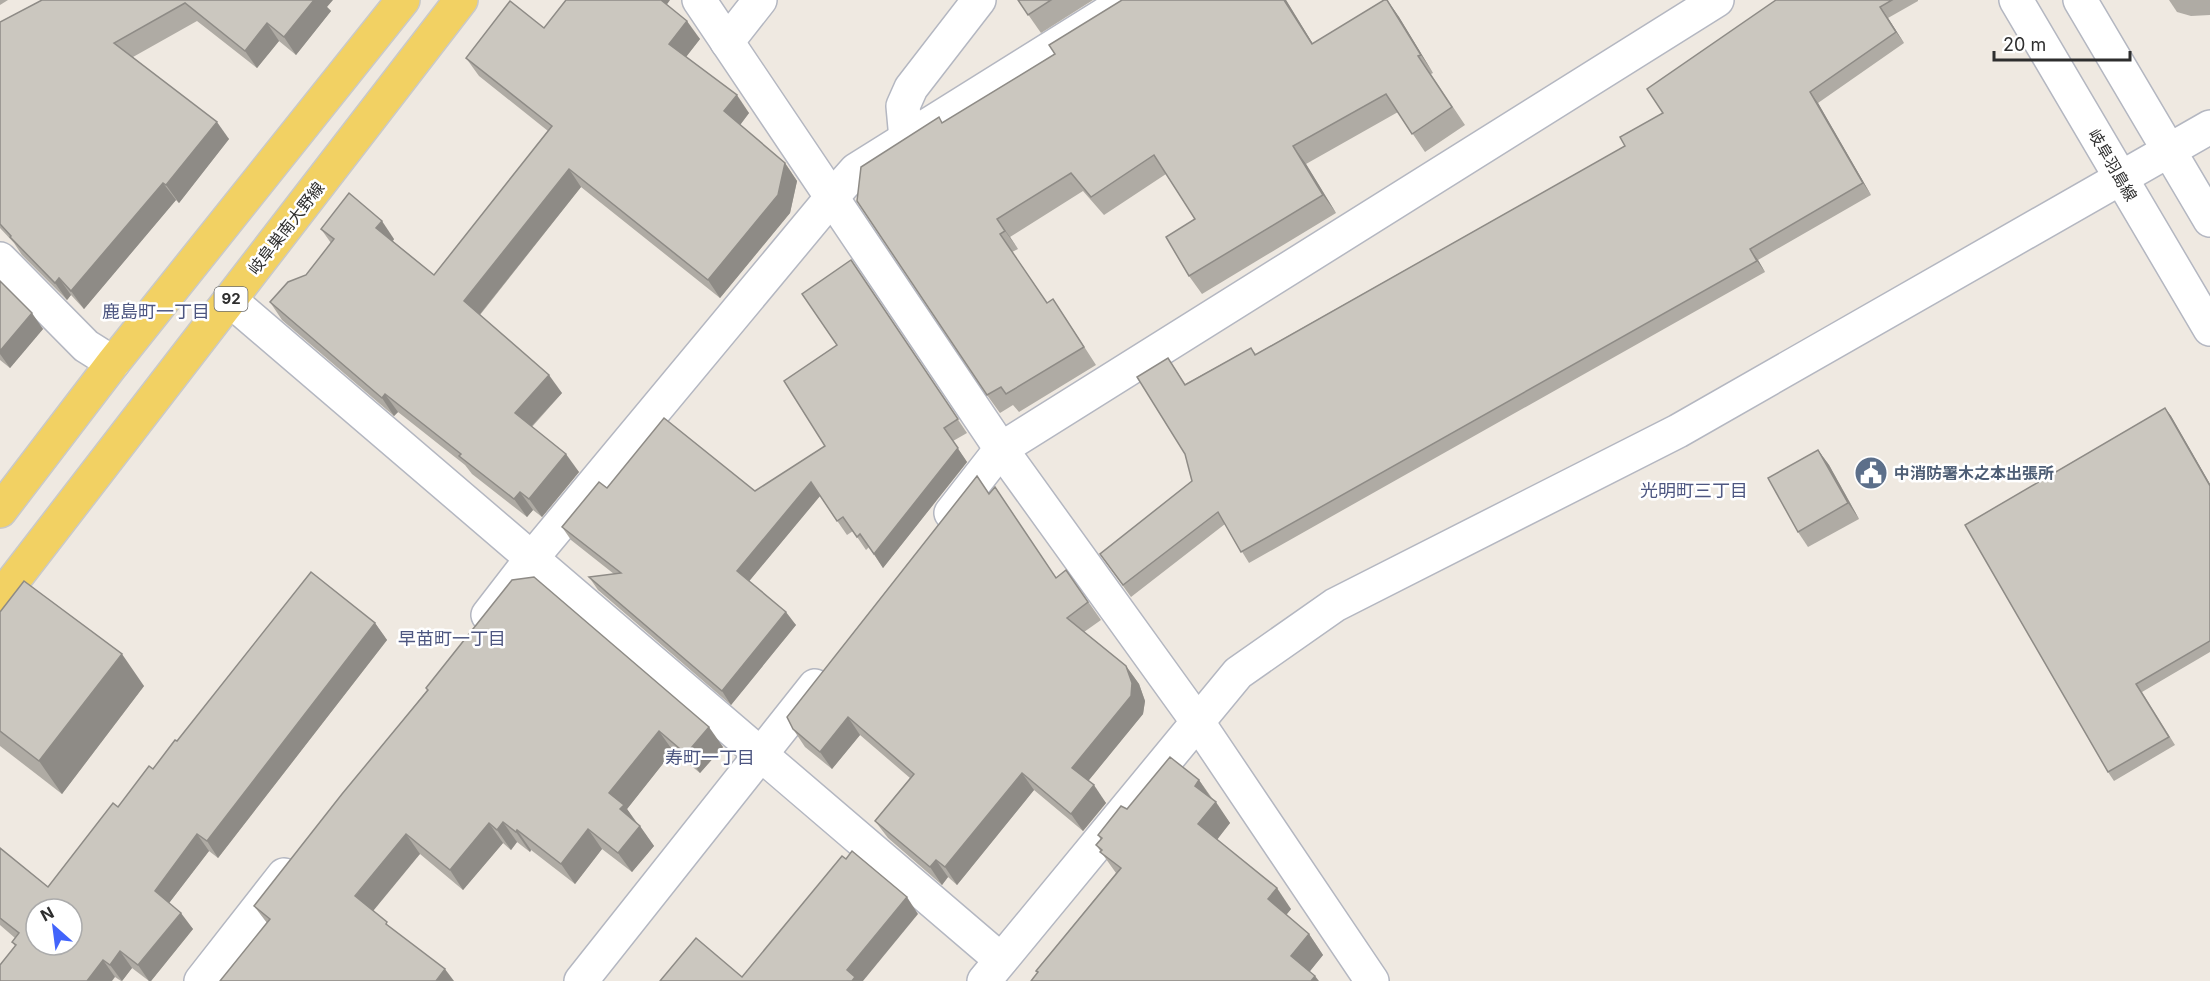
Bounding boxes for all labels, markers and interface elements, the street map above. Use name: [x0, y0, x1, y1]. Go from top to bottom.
scale bar: [1994, 24, 2130, 62]
text: 20 m: [2003, 34, 2046, 55]
street label: 岐阜羽島線: [2084, 125, 2142, 205]
street label: 岐阜巣南大野線: [244, 178, 328, 278]
road number: 92: [214, 287, 248, 311]
district label: 鹿島町一丁目: [102, 301, 210, 322]
public building icon: 中消防署木之本出張所: [1853, 455, 1889, 491]
place label: 中消防署木之本出張所: [1894, 463, 2054, 483]
district label: 光明町三丁目: [1640, 480, 1748, 501]
district label: 早苗町一丁目: [398, 628, 506, 649]
district label: 寿町一丁目: [665, 747, 755, 768]
north arrow: [24, 897, 84, 957]
text: N: [37, 902, 57, 925]

